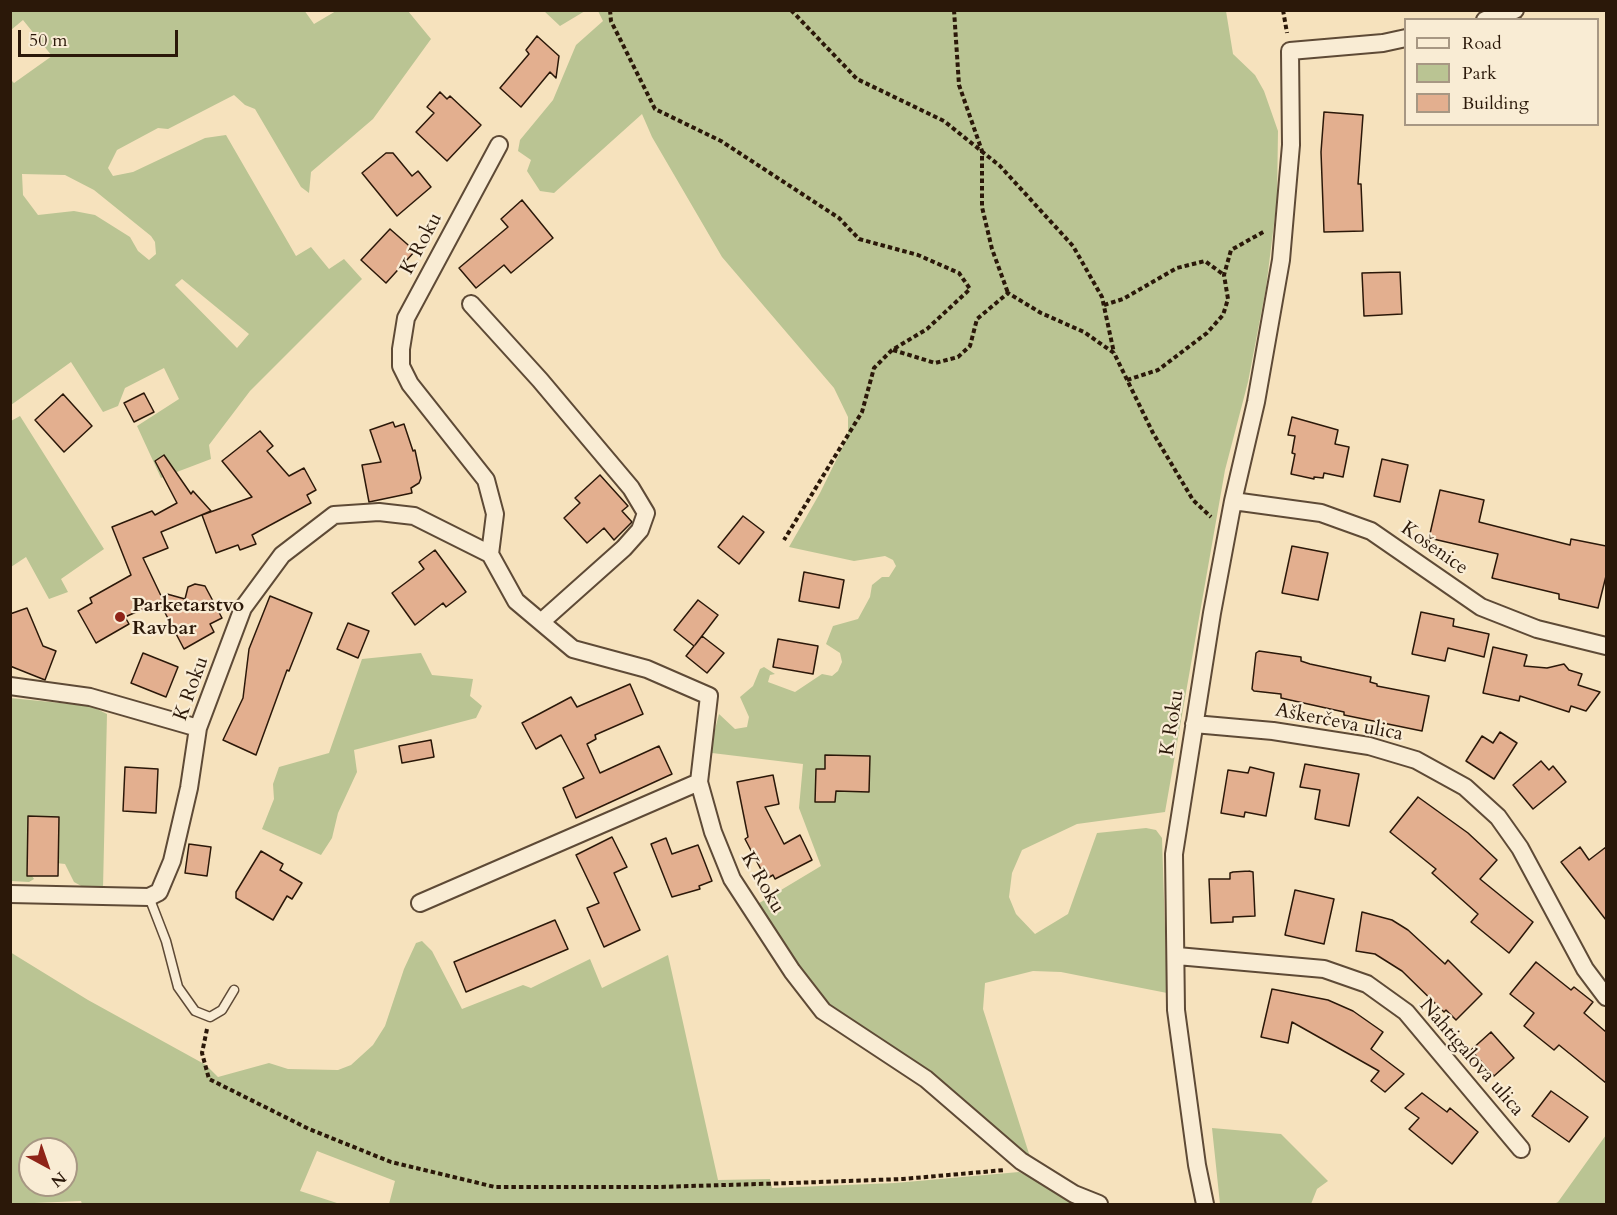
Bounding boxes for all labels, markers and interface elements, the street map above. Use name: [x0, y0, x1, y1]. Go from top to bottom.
scale bar: [21, 18, 182, 56]
legend: [1404, 18, 1599, 126]
text: 50 m: [29, 28, 68, 53]
text: Road: [1462, 31, 1502, 56]
text: Park: [1462, 61, 1497, 86]
text: Building: [1462, 91, 1529, 116]
street label: K Roku: [396, 209, 448, 279]
street label: Košenice: [1396, 517, 1472, 581]
place label: Parketarstvo Ravbar: [132, 594, 244, 641]
marker: Parketarstvo Ravbar: [113, 610, 127, 624]
street label: K Roku: [169, 654, 215, 724]
street label: K Roku: [1156, 688, 1190, 758]
street label: Aškerčeva ulica: [1273, 699, 1405, 747]
street label: K Roku: [735, 848, 789, 918]
street label: Nahtigalova ulica: [1413, 994, 1529, 1122]
north arrow: [18, 1137, 78, 1197]
text: N: [46, 1166, 71, 1192]

